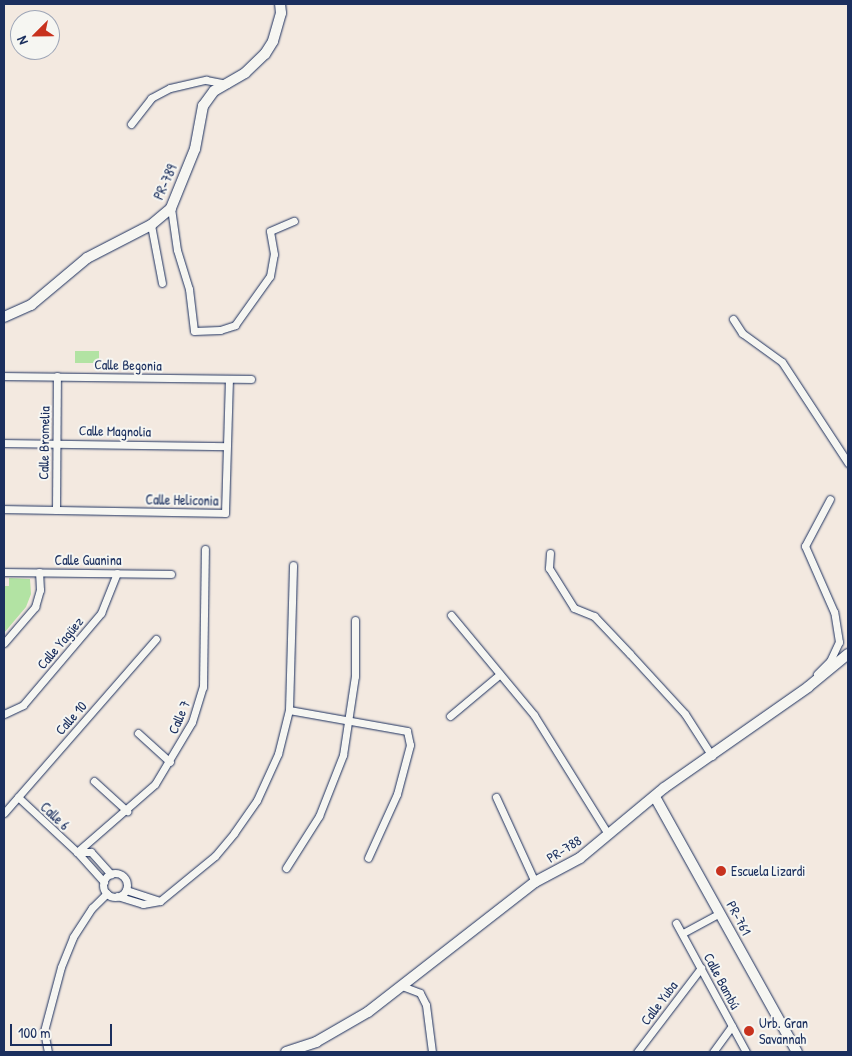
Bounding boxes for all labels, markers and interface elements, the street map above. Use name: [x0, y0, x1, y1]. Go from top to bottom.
north arrow: [10, 10, 60, 60]
text: N: [11, 34, 32, 48]
street label: PR-789: [150, 162, 180, 202]
street label: Calle Begonia: [94, 356, 162, 374]
street label: Calle Bromelia: [35, 406, 53, 480]
street label: Calle Magnolia: [79, 422, 151, 440]
street label: Calle Heliconia: [145, 491, 219, 509]
street label: Calle Guanina: [54, 552, 122, 568]
street label: Calle Yagüez: [33, 613, 87, 673]
street label: Calle 10: [52, 698, 90, 738]
street label: Calle 7: [164, 698, 194, 736]
street label: Calle 6: [37, 798, 73, 834]
street label: PR-788: [544, 832, 584, 866]
place label: Escuela Lizardi: [731, 863, 805, 879]
marker: Escuela Lizardi: [715, 865, 727, 877]
street label: PR-761: [723, 898, 755, 938]
street label: Calle Bambú: [700, 950, 744, 1012]
street label: Calle Yuba: [637, 978, 681, 1028]
scale bar: [12, 1014, 115, 1046]
place label: Urb. Gran Savannah: [759, 1015, 808, 1048]
text: 100 m: [18, 1022, 51, 1043]
marker: Urb. Gran Savannah: [743, 1025, 755, 1037]

